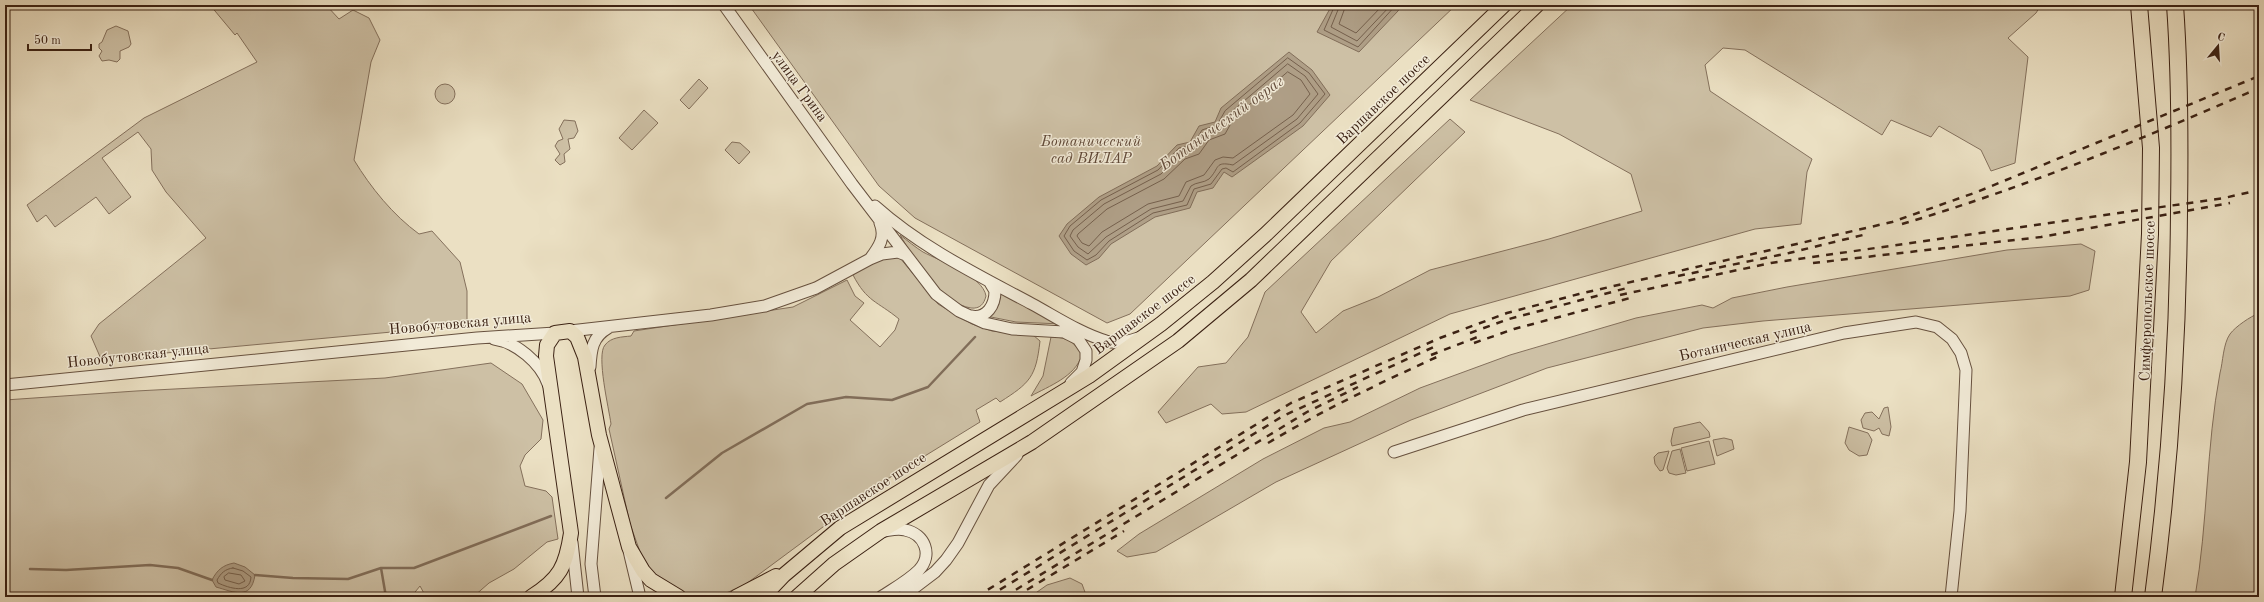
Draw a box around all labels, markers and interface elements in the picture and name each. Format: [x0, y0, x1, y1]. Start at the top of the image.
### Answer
scale bar [28, 26, 91, 52]
north arrow [2198, 26, 2238, 66]
text: С [2215, 32, 2226, 44]
text: 50 m [34, 34, 61, 47]
street label: улица Грина [768, 49, 830, 126]
street label: Варшавское шоссе [1335, 52, 1434, 148]
water label: Ботанический овраг [1156, 73, 1287, 175]
park label: Ботанический сад ВИЛАР [1040, 135, 1141, 167]
street label: Симферопольское шоссе [2138, 220, 2159, 382]
street label: Варшавское шоссе [1091, 272, 1199, 358]
street label: Новобутовская улица [388, 311, 533, 338]
street label: Ботаническая улица [1678, 320, 1813, 365]
street label: Новобутовская улица [66, 342, 211, 371]
street label: Варшавское шоссе [818, 450, 930, 530]

